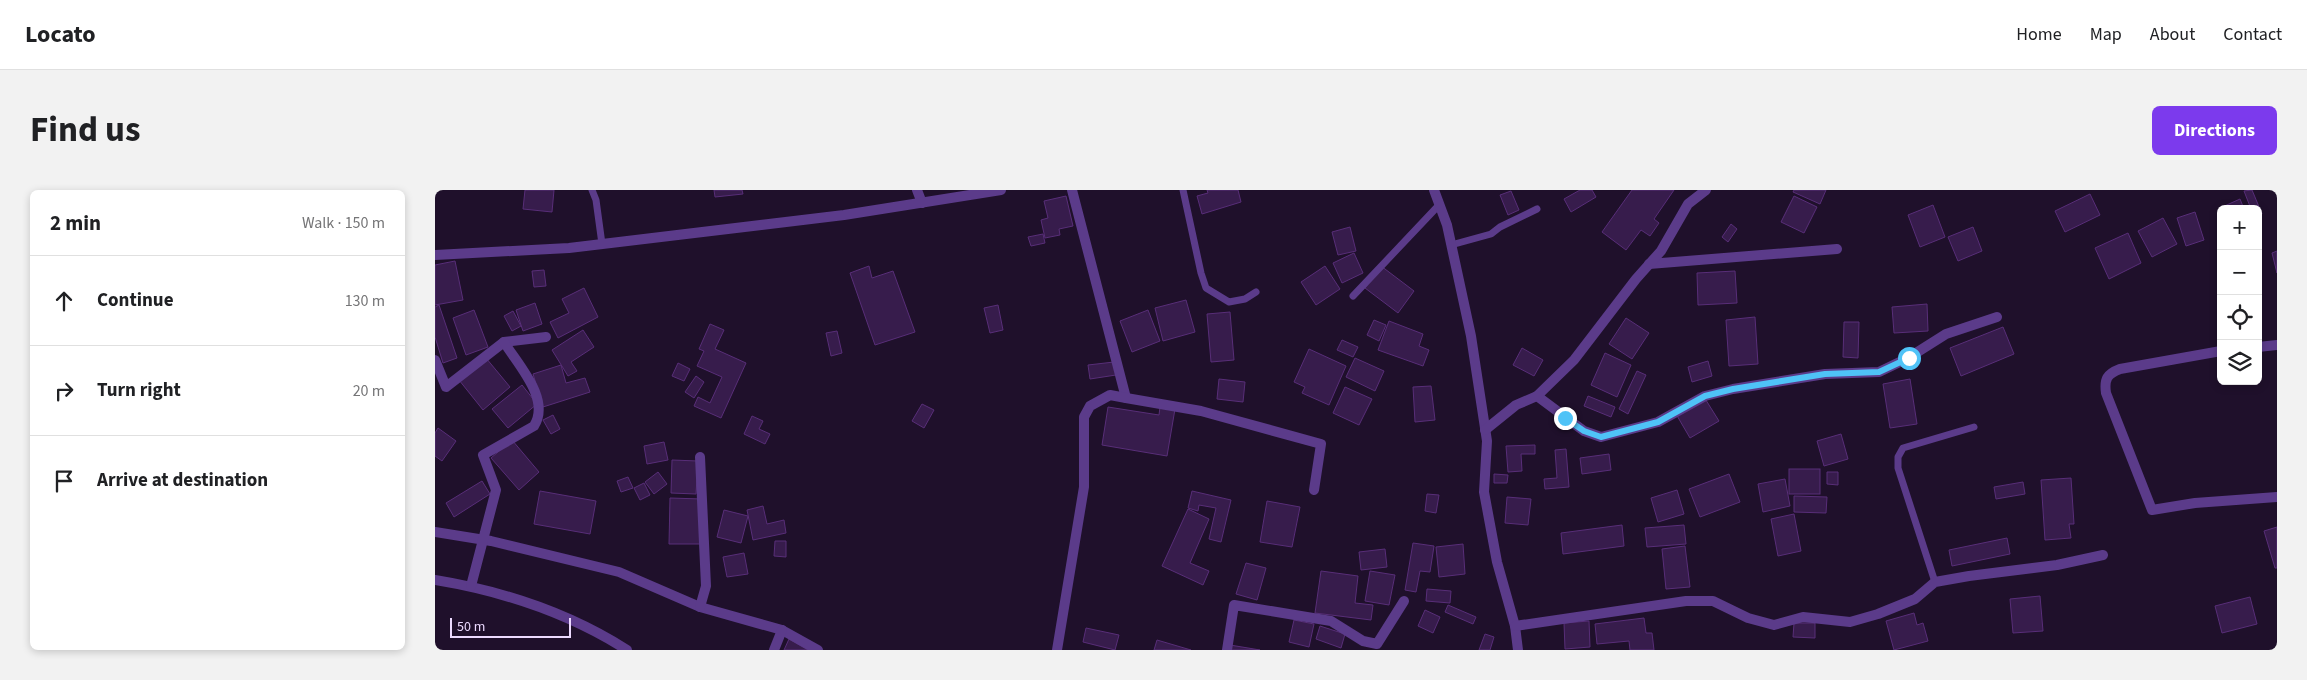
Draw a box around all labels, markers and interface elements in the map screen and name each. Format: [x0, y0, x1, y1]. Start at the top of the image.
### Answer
text: Locato [25, 17, 96, 52]
text: Home [2016, 22, 2062, 47]
text: Map [2090, 22, 2122, 47]
text: About [2150, 22, 2195, 47]
text: Contact [2223, 22, 2282, 47]
text: Find us [30, 105, 140, 155]
button: Directions [2152, 106, 2277, 155]
map controls [2217, 205, 2262, 385]
button: + [2217, 205, 2262, 250]
text: 2 min [50, 208, 101, 238]
text: Walk · 150 m [302, 212, 385, 234]
button: − [2217, 250, 2262, 295]
icon: ahead [50, 287, 78, 315]
text: Continue [97, 287, 174, 314]
text: 130 m [345, 290, 385, 312]
button: locate [2217, 295, 2262, 340]
button: layers [2217, 340, 2262, 385]
route start [1898, 347, 1921, 370]
icon: right [50, 377, 78, 405]
text: Turn right [97, 377, 181, 404]
text: 20 m [353, 380, 385, 402]
route end [1554, 407, 1577, 430]
icon: arrive [50, 467, 78, 495]
text: Arrive at destination [97, 467, 268, 494]
scale bar [450, 615, 571, 638]
text: 50 m [457, 617, 485, 637]

